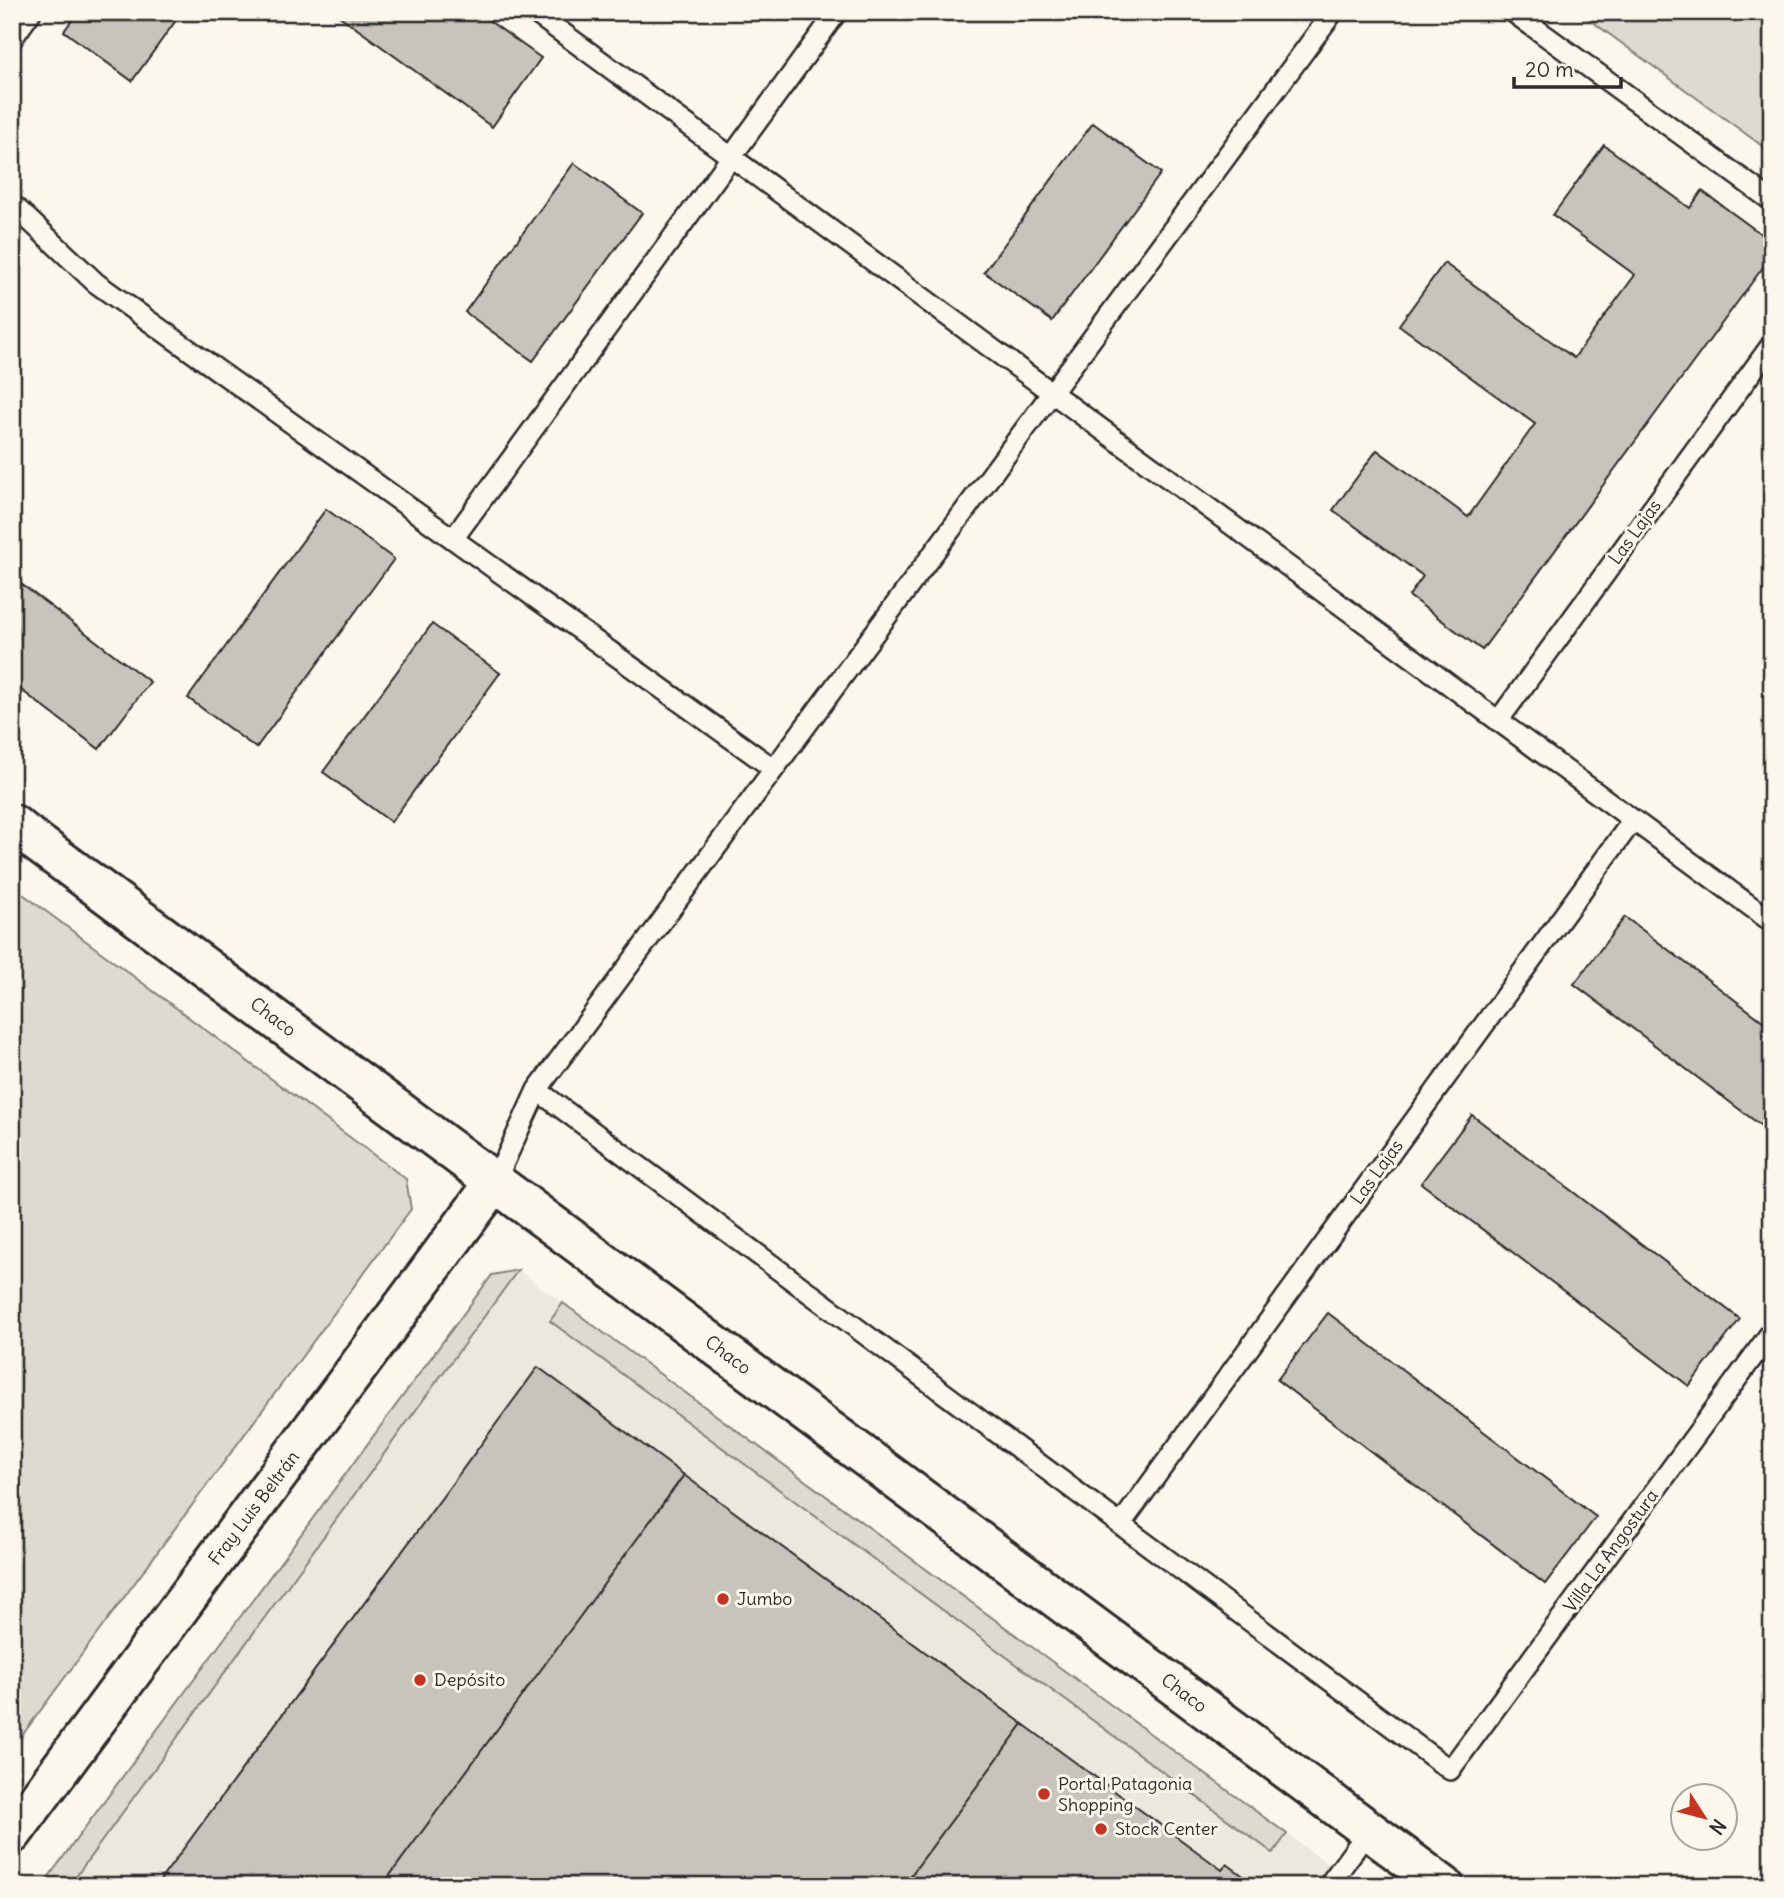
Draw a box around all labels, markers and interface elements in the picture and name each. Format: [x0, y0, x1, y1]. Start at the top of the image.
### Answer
scale bar [1514, 46, 1621, 90]
text: 20 m [1525, 56, 1574, 83]
street label: Las Lajas [1603, 495, 1666, 569]
street label: Chaco [246, 992, 301, 1041]
street label: Las Lajas [1345, 1135, 1408, 1209]
street label: Chaco [701, 1330, 756, 1379]
street label: Fray Luis Beltrán [203, 1446, 304, 1569]
street label: Villa La Angostura [1558, 1485, 1663, 1617]
place label: Jumbo [737, 1587, 792, 1610]
marker: Jumbo [715, 1591, 731, 1607]
place label: Depósito [434, 1668, 505, 1691]
street label: Chaco [1157, 1668, 1212, 1717]
marker: Depósito [412, 1672, 428, 1688]
place label: Portal Patagonia Shopping [1058, 1772, 1192, 1816]
north arrow [1668, 1783, 1738, 1853]
marker: Portal Patagonia Shopping [1036, 1786, 1052, 1802]
text: N [1704, 1815, 1731, 1839]
place label: Stock Center [1115, 1817, 1218, 1840]
marker: Stock Center [1093, 1821, 1109, 1837]

